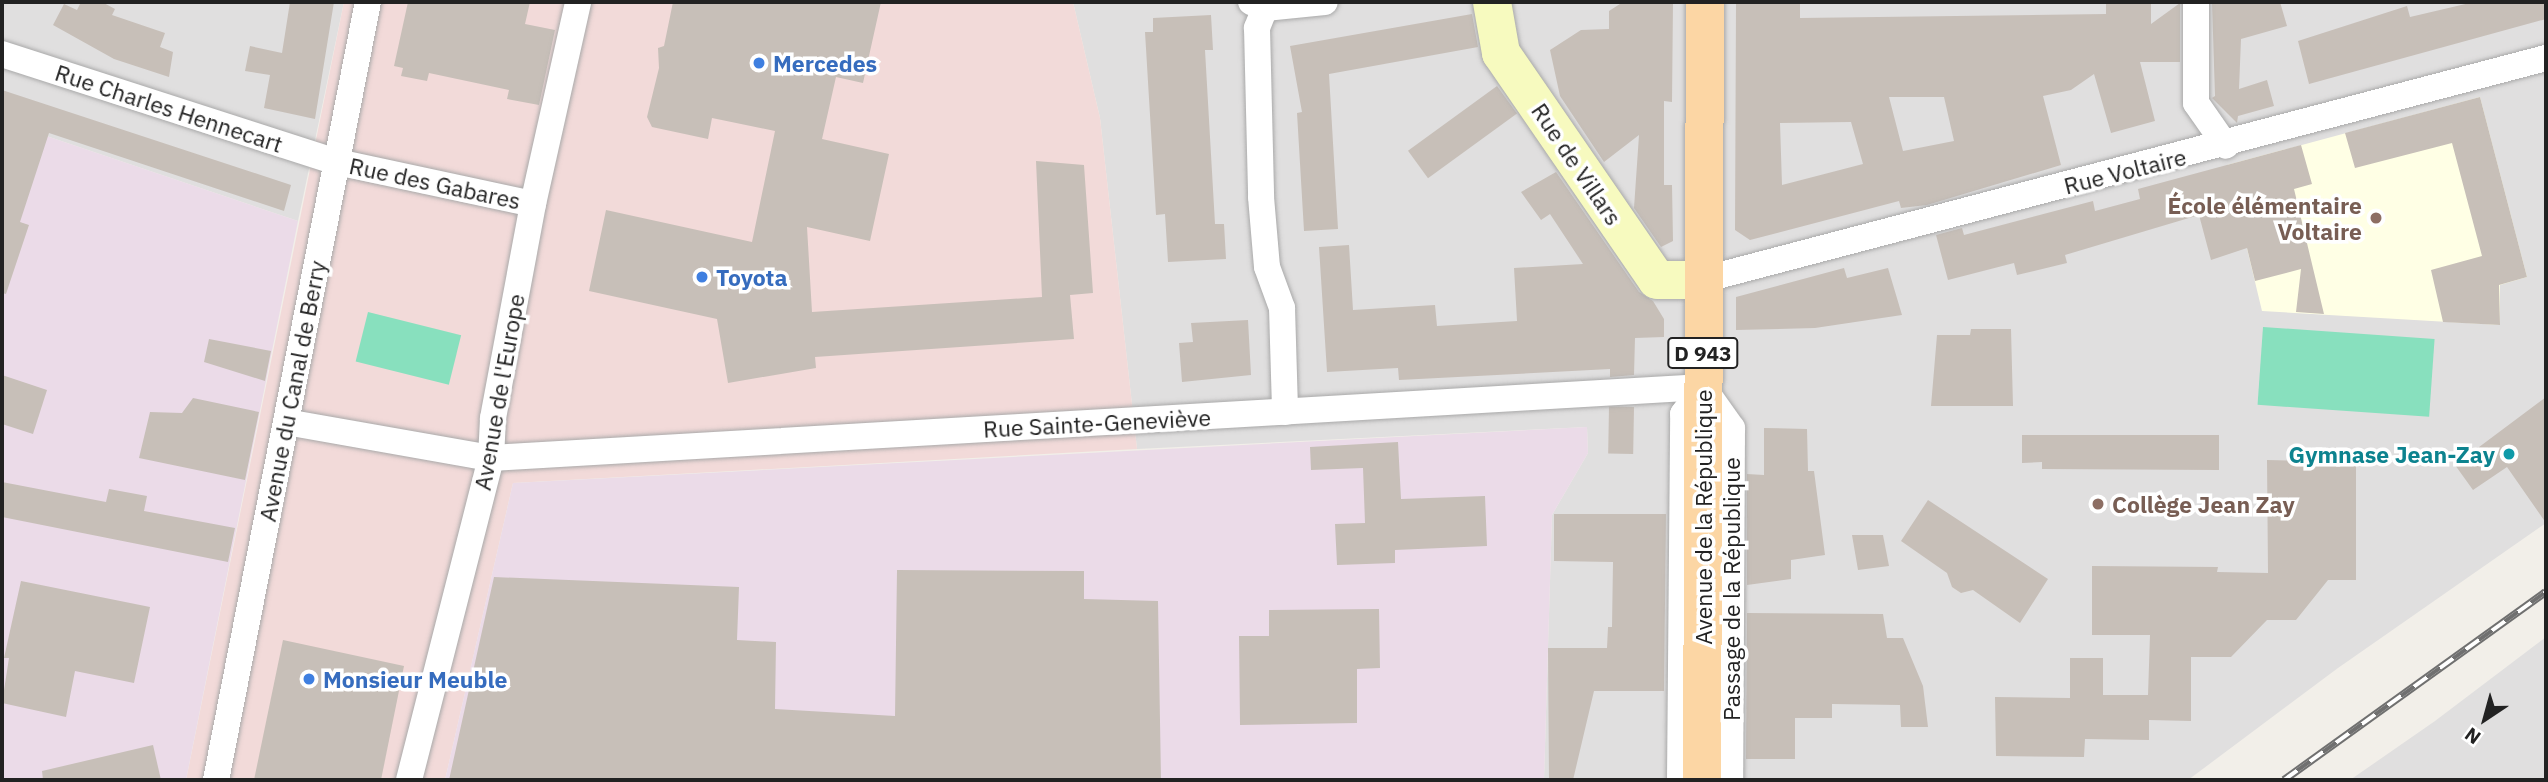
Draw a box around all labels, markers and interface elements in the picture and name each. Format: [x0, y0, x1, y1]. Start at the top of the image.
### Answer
place label: Mercedes [773, 49, 877, 77]
marker: Mercedes [751, 55, 767, 71]
street label: Rue Charles Hennecart [52, 58, 286, 158]
street label: Rue de Villars [1526, 98, 1628, 230]
street label: Rue Voltaire [2061, 142, 2189, 200]
street label: Rue des Gabares [347, 151, 523, 215]
place label: École élémentaire Voltaire [2168, 191, 2362, 245]
marker: École élémentaire Voltaire [2368, 210, 2384, 226]
street label: Avenue du Canal de Berry [253, 258, 331, 524]
place label: Toyota [716, 263, 788, 291]
marker: Toyota [694, 269, 710, 285]
street label: Avenue de l'Europe [468, 292, 530, 492]
road number: D 943 [1666, 336, 1740, 370]
street label: Avenue de la République [1689, 389, 1717, 645]
street label: Rue Sainte-Geneviève [982, 403, 1212, 443]
place label: Gymnase Jean-Zay [2289, 440, 2495, 468]
marker: Gymnase Jean-Zay [2501, 446, 2517, 462]
street label: Passage de la République [1717, 457, 1745, 721]
place label: Collège Jean Zay [2112, 490, 2295, 518]
marker: Collège Jean Zay [2090, 496, 2106, 512]
place label: Monsieur Meuble [323, 665, 507, 693]
marker: Monsieur Meuble [301, 671, 317, 687]
north arrow [2450, 684, 2520, 754]
text: N [2460, 722, 2485, 750]

